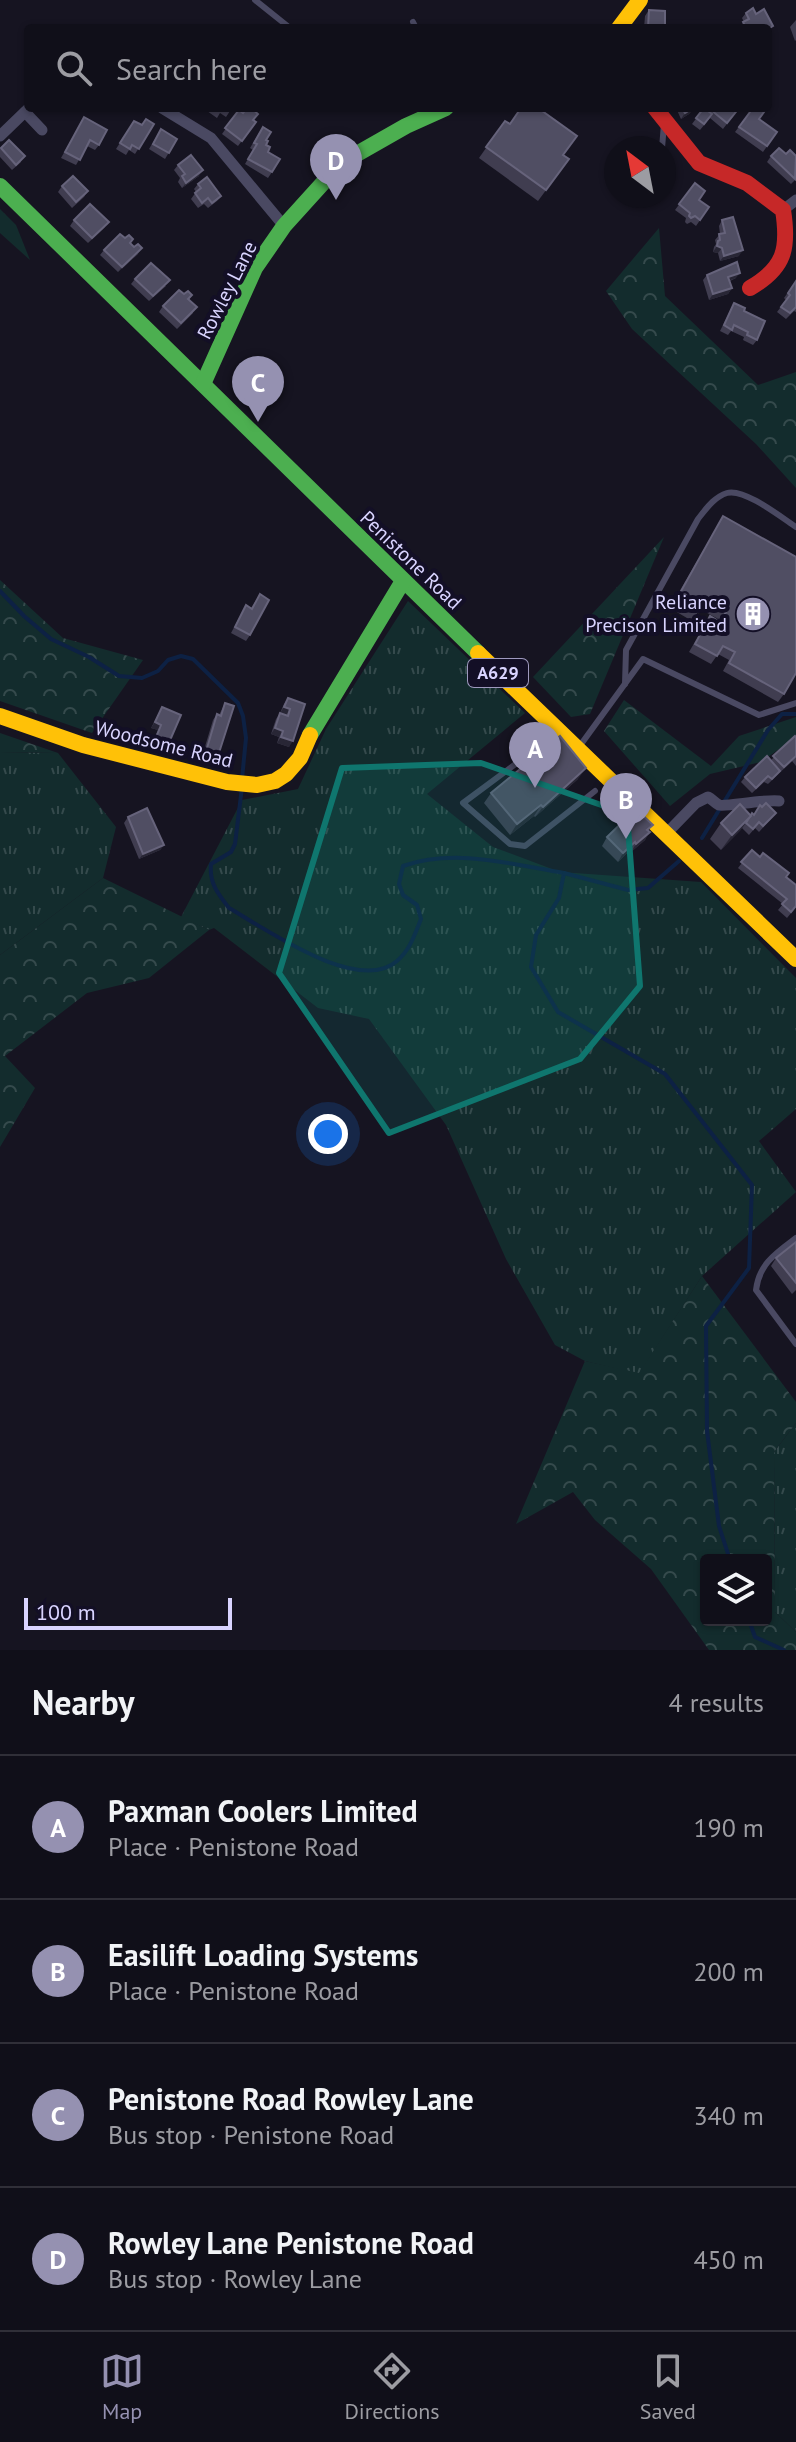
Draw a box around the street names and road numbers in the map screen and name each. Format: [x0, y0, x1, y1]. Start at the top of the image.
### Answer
street label: Rowley Lane [191, 237, 263, 343]
street label: Penistone Road [355, 505, 467, 615]
road number: A629 [468, 659, 528, 687]
street label: Woodsome Road [92, 714, 236, 774]

